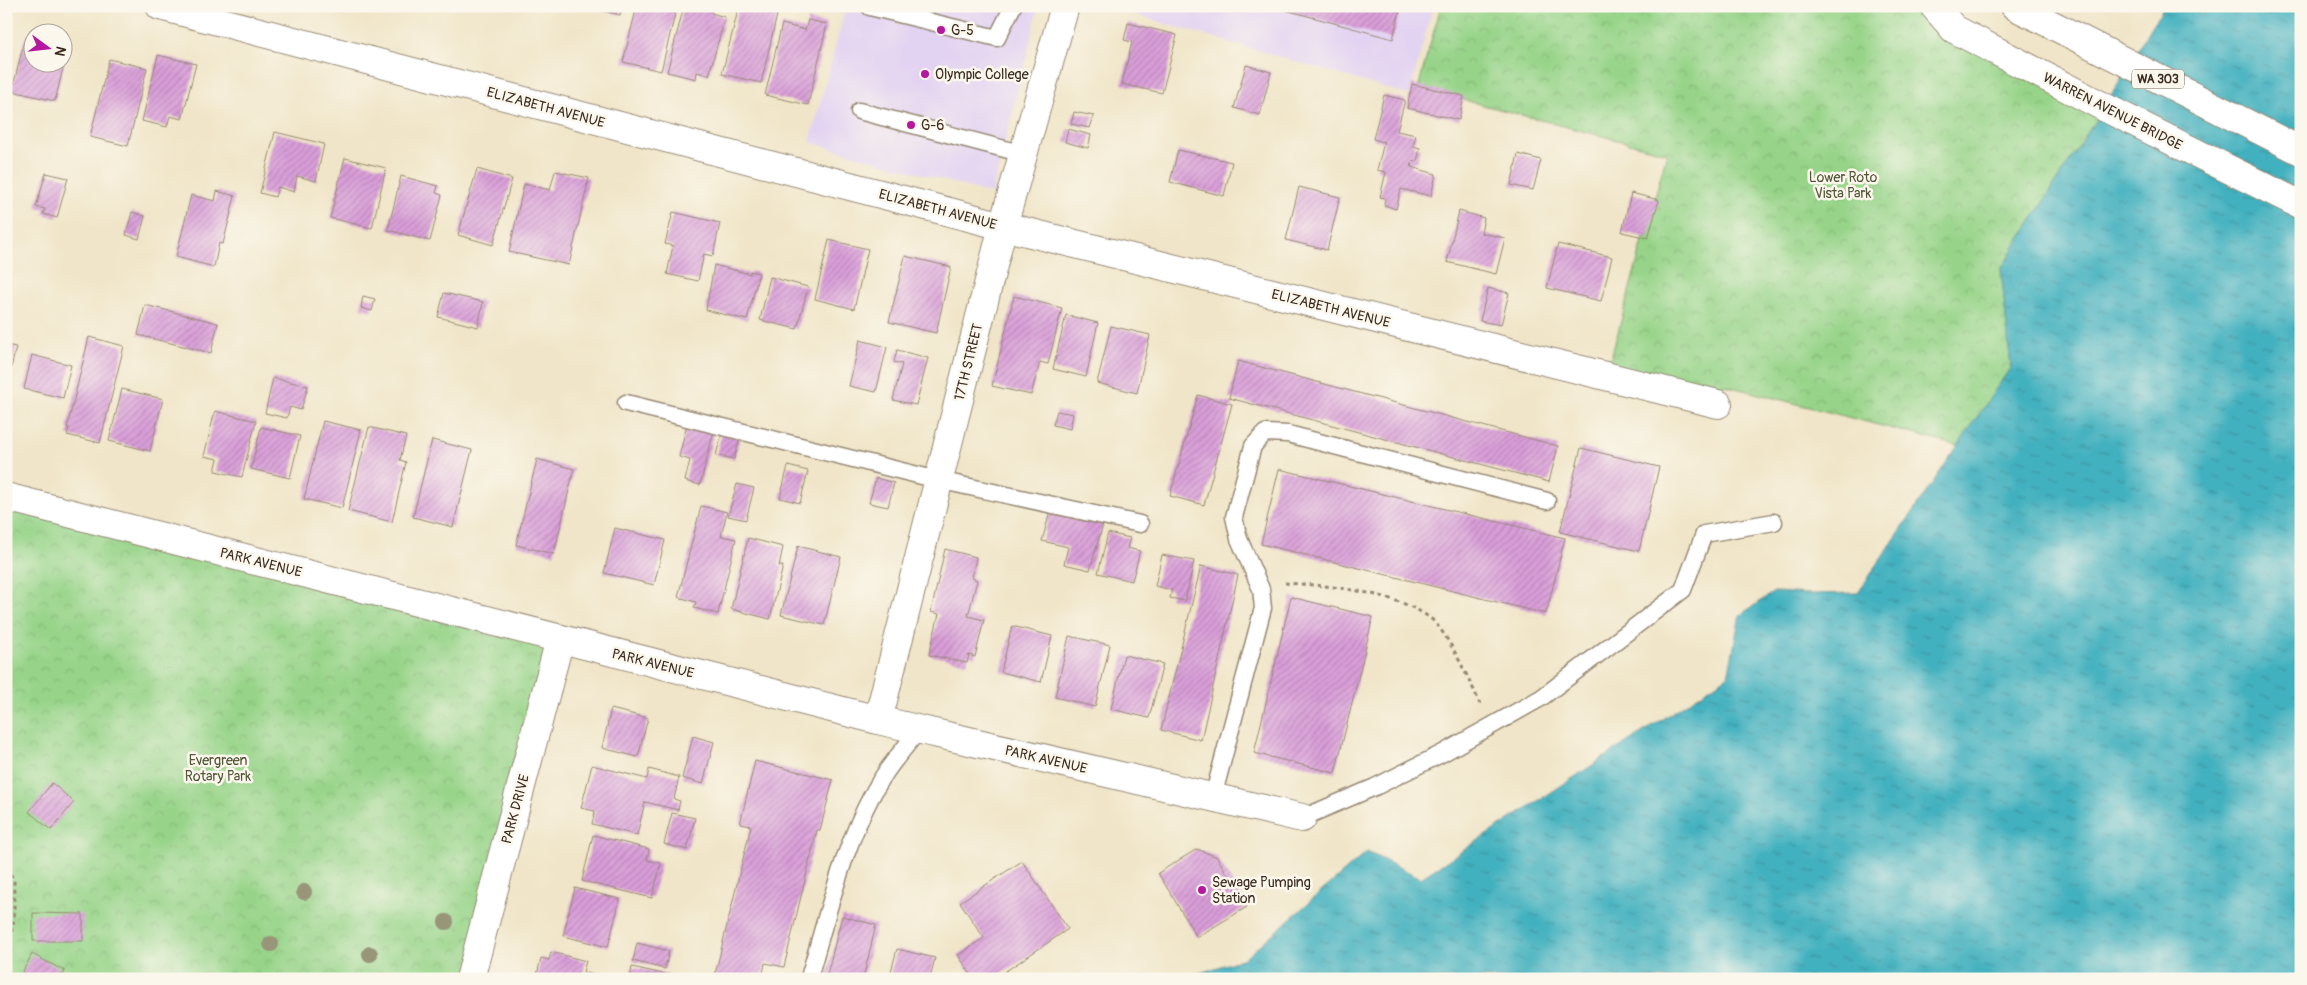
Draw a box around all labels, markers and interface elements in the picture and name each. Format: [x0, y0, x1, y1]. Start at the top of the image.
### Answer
north arrow [22, 22, 72, 72]
place label: G-5 [951, 22, 974, 39]
marker: G-5 [935, 24, 947, 36]
text: N [51, 44, 70, 58]
place label: Olympic College [935, 66, 1029, 83]
marker: Olympic College [919, 68, 931, 80]
street label: WARREN AVENUE BRIDGE [2040, 69, 2185, 154]
road number: WA 303 [2132, 70, 2184, 88]
street label: ELIZABETH AVENUE [485, 84, 607, 131]
place label: G-6 [921, 117, 944, 134]
marker: G-6 [905, 119, 917, 131]
park label: Lower Roto Vista Park [1809, 169, 1878, 202]
street label: ELIZABETH AVENUE [877, 186, 999, 233]
street label: ELIZABETH AVENUE [1270, 286, 1392, 331]
street label: 17TH STREET [951, 322, 986, 402]
street label: PARK AVENUE [218, 544, 304, 581]
street label: PARK AVENUE [610, 645, 696, 682]
street label: PARK AVENUE [1003, 742, 1089, 777]
park label: Evergreen Rotary Park [185, 752, 251, 785]
street label: PARK DRIVE [498, 772, 533, 846]
place label: Sewage Pumping Station [1212, 874, 1311, 907]
marker: Sewage Pumping Station [1196, 884, 1208, 896]

